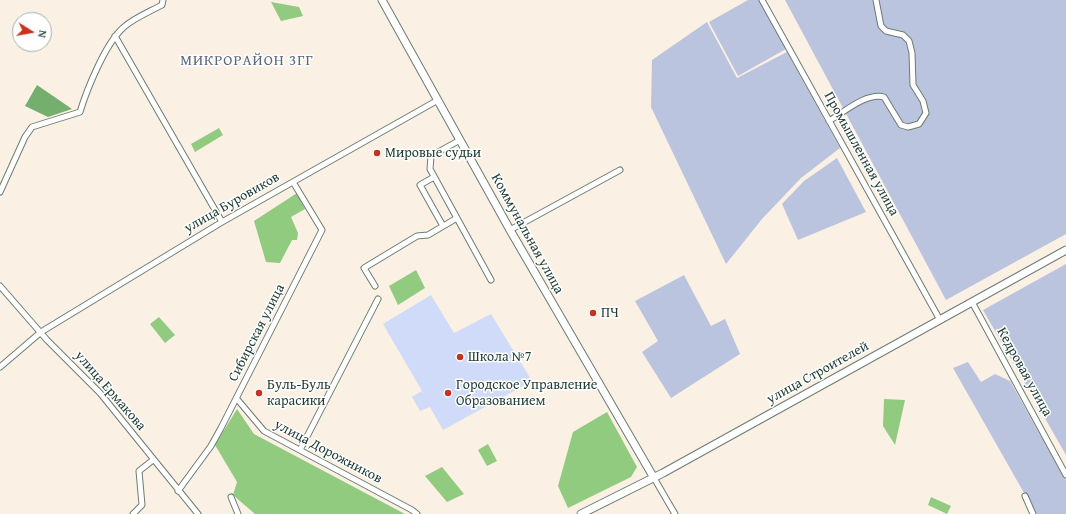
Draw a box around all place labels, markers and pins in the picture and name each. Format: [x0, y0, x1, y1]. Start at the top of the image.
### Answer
place label: Мировые судьи [385, 145, 481, 161]
marker: Мировые судьи [372, 148, 382, 158]
place label: ПЧ [601, 305, 619, 321]
marker: ПЧ [588, 308, 598, 318]
place label: Школа №7 [468, 349, 532, 365]
marker: Школа №7 [455, 352, 465, 362]
place label: Буль-Буль карасики [267, 377, 331, 410]
place label: Городское Управление Образованием [456, 377, 597, 410]
marker: Буль-Буль карасики [254, 388, 264, 398]
marker: Городское Управление Образованием [443, 388, 453, 398]

